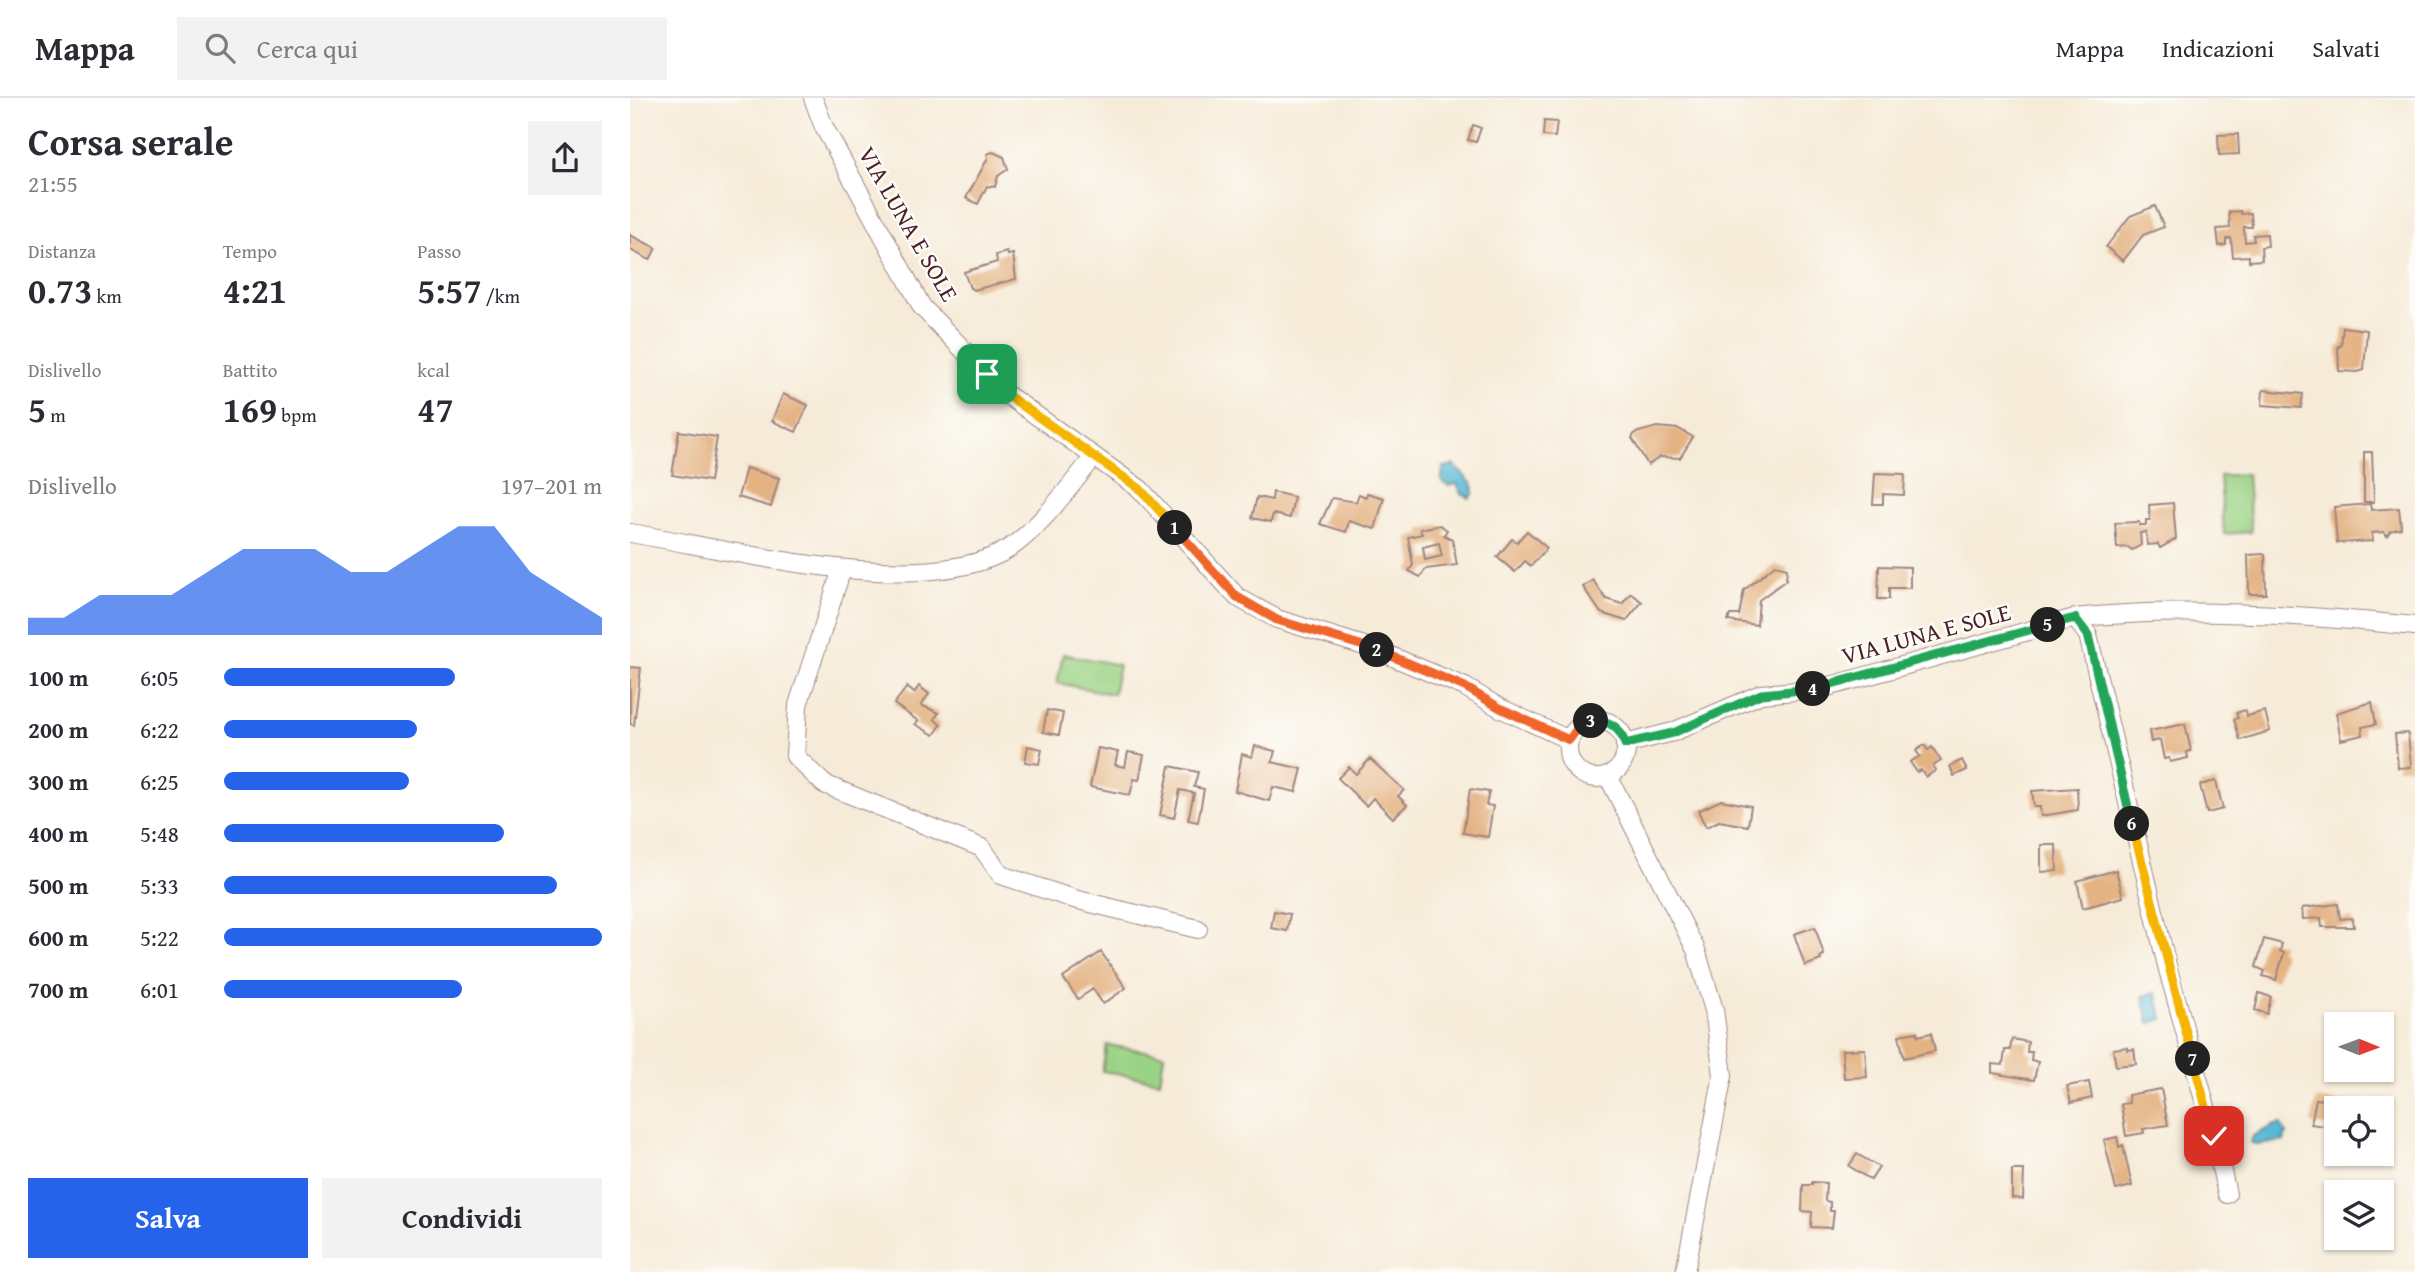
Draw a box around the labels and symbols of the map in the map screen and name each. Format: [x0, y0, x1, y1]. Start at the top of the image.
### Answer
street label: VIA LUNA E SOLE [850, 140, 967, 308]
pin [957, 344, 1017, 404]
pin: 1 [1158, 510, 1192, 546]
street label: VIA LUNA E SOLE [1838, 594, 2014, 673]
pin: 5 [2030, 608, 2066, 642]
pin: 2 [1360, 632, 1394, 668]
pin: 4 [1796, 672, 1830, 706]
pin: 3 [1574, 704, 1608, 738]
pin: 6 [2114, 806, 2150, 842]
north arrow [2324, 1012, 2394, 1082]
pin: 7 [2176, 1042, 2210, 1076]
pin [2184, 1106, 2244, 1166]

